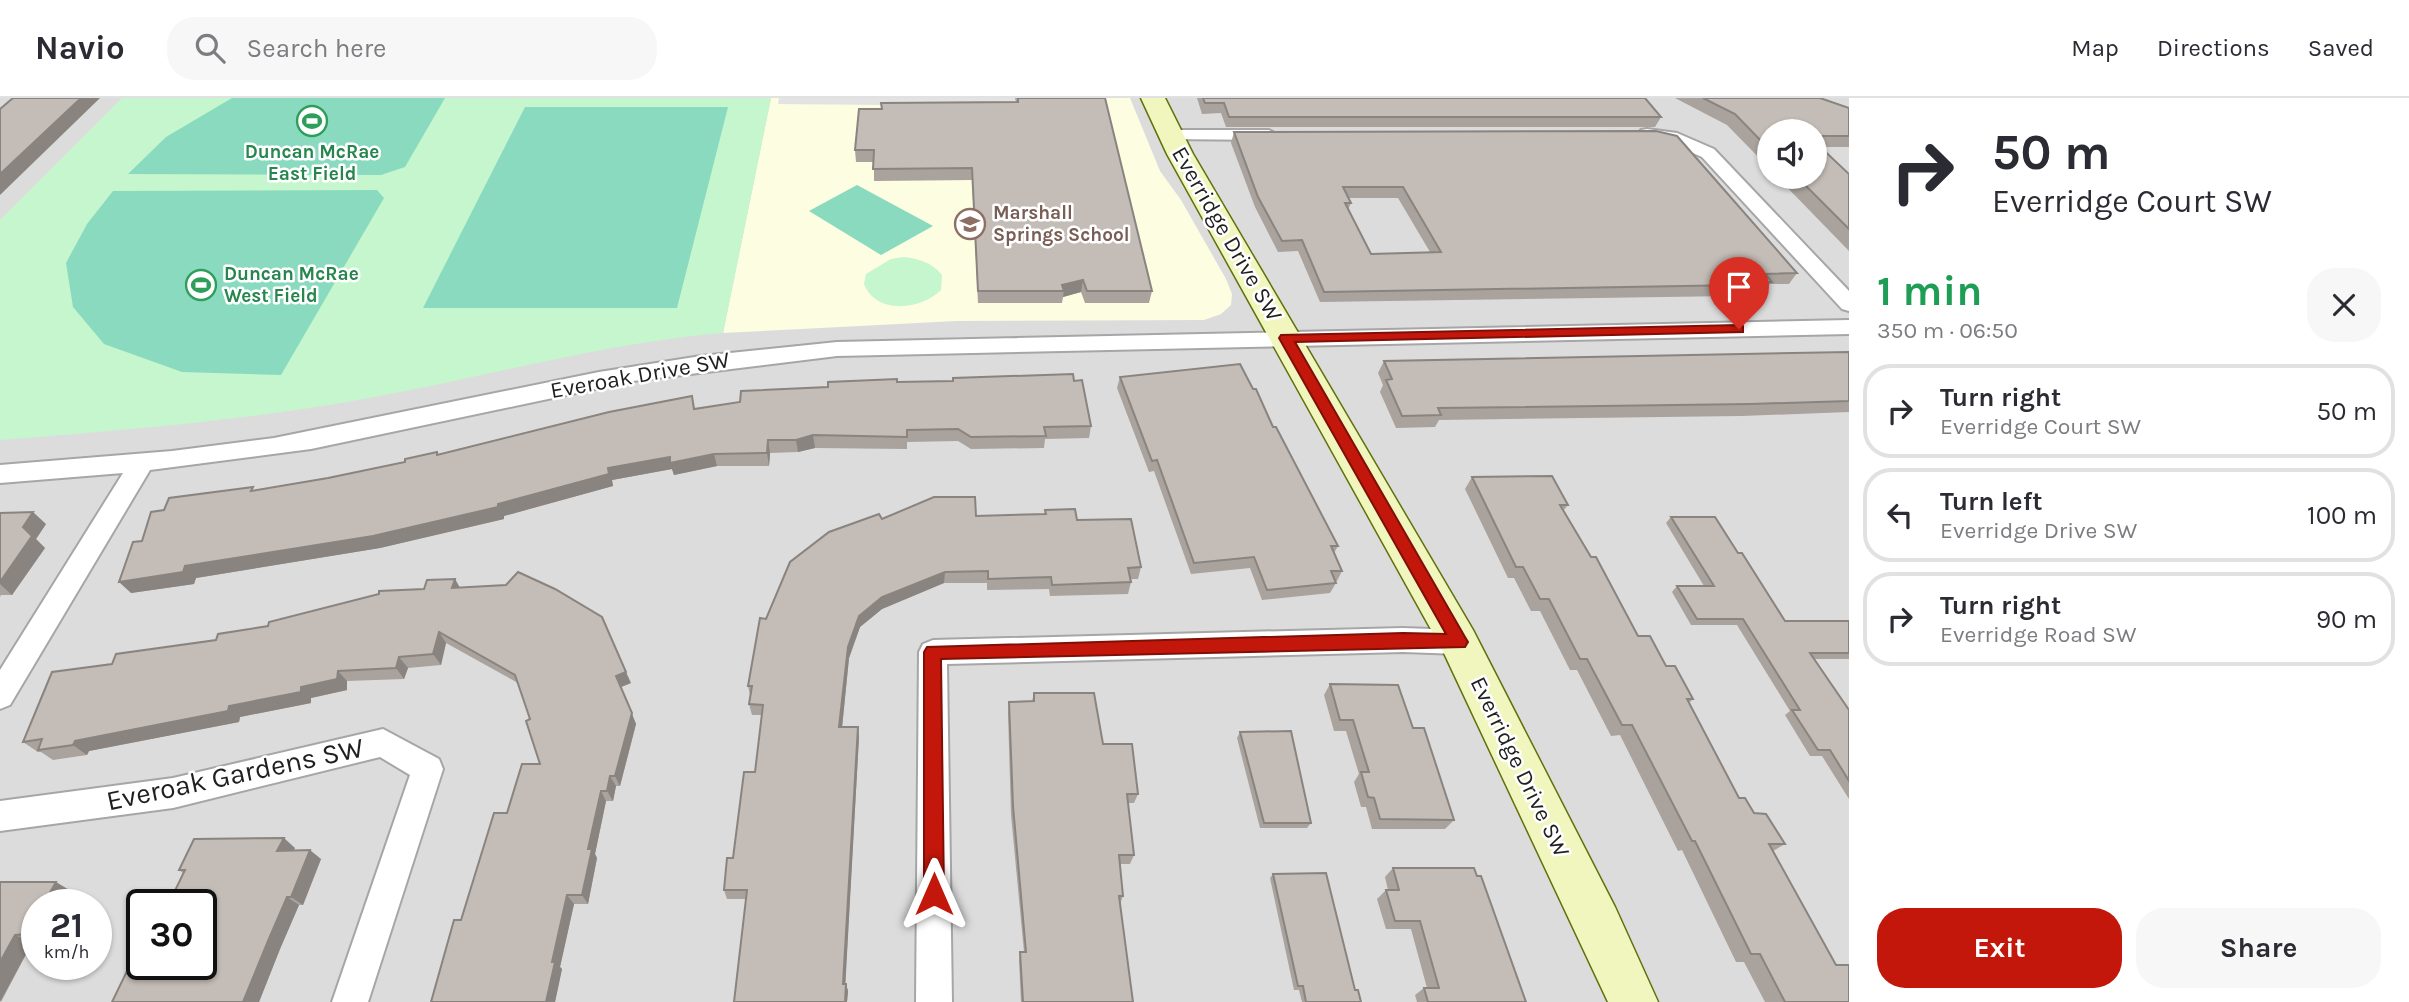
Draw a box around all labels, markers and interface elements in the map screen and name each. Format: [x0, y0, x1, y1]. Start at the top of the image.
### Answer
search box [167, 17, 657, 80]
text: Navio [35, 29, 125, 67]
icon: search [191, 29, 229, 67]
text: Search here [247, 33, 386, 64]
text: Map [2071, 34, 2119, 62]
text: Directions [2157, 34, 2270, 62]
text: Saved [2308, 34, 2374, 62]
sports icon: Duncan McRae East Field [295, 104, 329, 138]
map controls [1757, 119, 1827, 189]
button: sound [1757, 119, 1827, 189]
text: 50 m [1992, 124, 2110, 181]
icon: right [1877, 126, 1968, 217]
place label: Duncan McRae East Field [245, 141, 379, 185]
street label: Everridge Drive SW [1166, 142, 1288, 327]
text: Everridge Court SW [1992, 183, 2272, 220]
place label: Marshall Springs School [993, 202, 1129, 246]
school or university icon: Marshall Springs School [953, 207, 987, 241]
pin [1709, 257, 1769, 329]
place label: Duncan McRae West Field [224, 263, 359, 307]
text: 1 min [1877, 266, 1982, 316]
sports icon: Duncan McRae West Field [184, 268, 218, 302]
icon: arrive [1720, 268, 1758, 306]
button: close [2307, 268, 2381, 342]
text: 350 m · 06:50 [1877, 317, 2018, 344]
street label: Everoak Drive SW [548, 346, 732, 404]
text: Turn right [1940, 382, 2061, 413]
icon: right [1881, 392, 1919, 430]
text: 50 m [2316, 396, 2377, 427]
text: Everridge Court SW [1940, 413, 2141, 440]
text: Turn left [1940, 486, 2042, 517]
icon: left [1881, 496, 1919, 534]
text: 100 m [2307, 500, 2377, 531]
text: Everridge Drive SW [1940, 517, 2137, 544]
text: Turn right [1940, 590, 2061, 621]
icon: right [1881, 600, 1919, 638]
text: 90 m [2316, 604, 2377, 635]
text: Everridge Road SW [1940, 621, 2137, 648]
street label: Everridge Drive SW [1465, 672, 1576, 862]
street label: Everoak Gardens SW [103, 731, 367, 817]
position arrow [897, 857, 971, 931]
speed limit sign: 30 [126, 889, 217, 980]
text: 21 [50, 905, 83, 946]
button: Exit [1877, 908, 2122, 988]
button: Share [2136, 908, 2381, 988]
text: km/h [44, 941, 89, 963]

